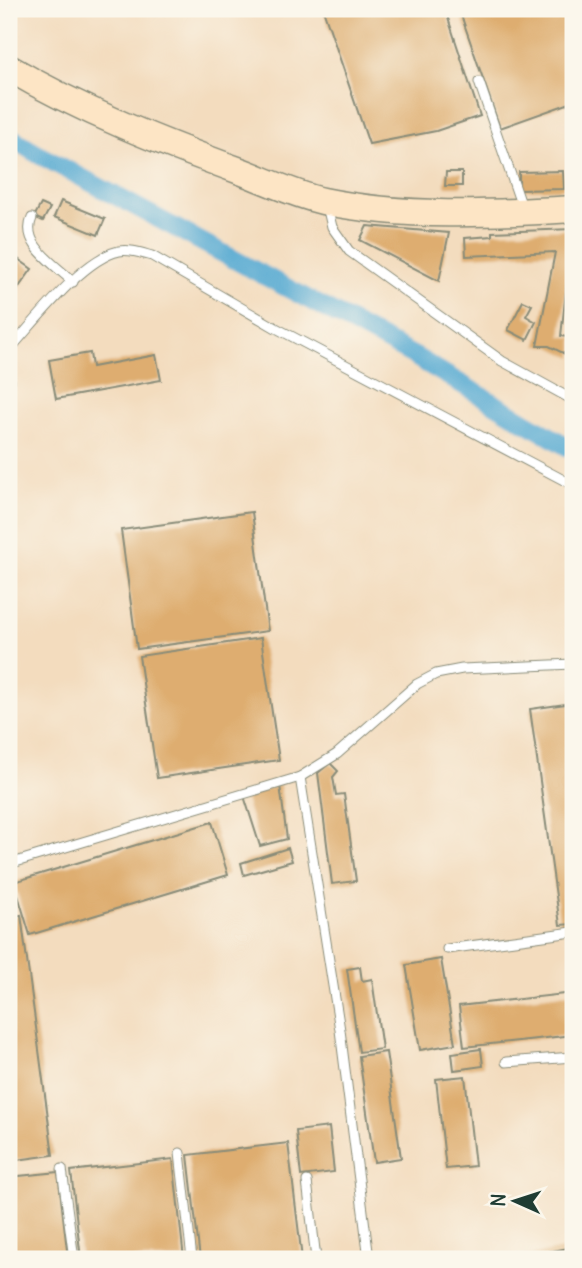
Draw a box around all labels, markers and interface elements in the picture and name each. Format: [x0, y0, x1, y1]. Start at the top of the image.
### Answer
north arrow [480, 1166, 550, 1236]
text: N [486, 1193, 510, 1207]

